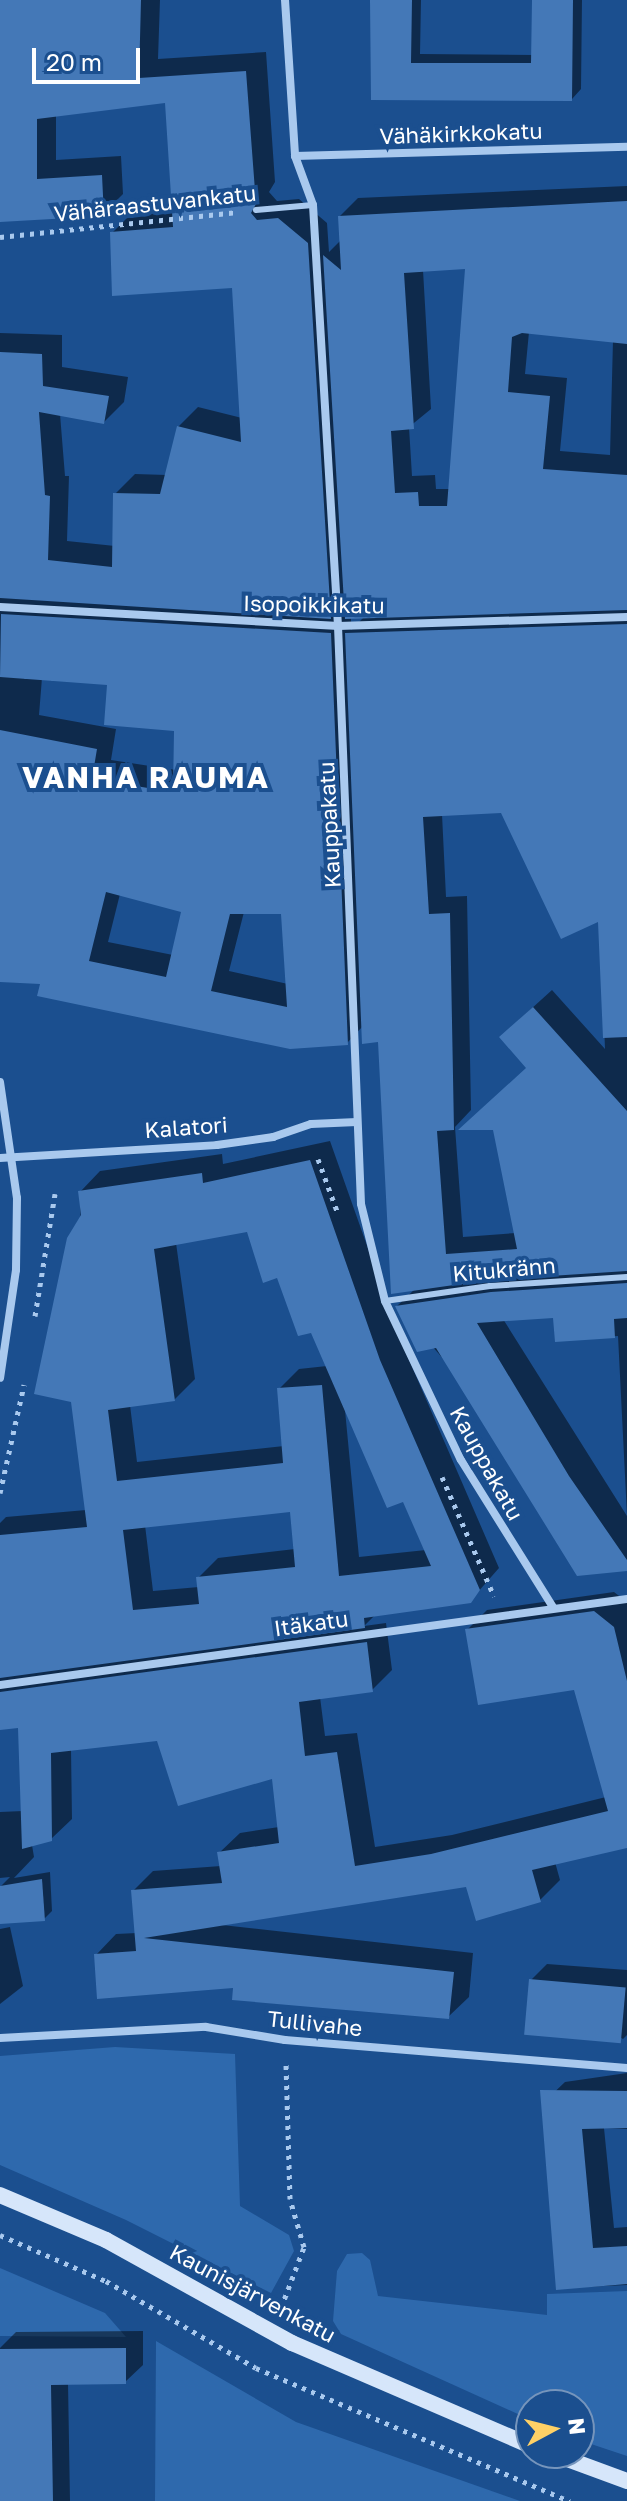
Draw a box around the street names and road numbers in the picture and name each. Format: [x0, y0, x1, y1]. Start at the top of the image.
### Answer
street label: Vähäkirkkokatu [379, 117, 543, 149]
street label: Vähäraastuvankatu [53, 179, 257, 227]
street label: Isopoikkikatu [243, 590, 385, 618]
street label: Kauppakatu [313, 761, 345, 889]
street label: Kalatori [144, 1111, 228, 1143]
street label: Kitukränn [451, 1251, 557, 1287]
street label: Kauppakatu [445, 1401, 529, 1525]
street label: Itäkatu [272, 1605, 350, 1641]
street label: Tullivahe [266, 2005, 364, 2041]
street label: Kaunisjärvenkatu [166, 2238, 340, 2348]

